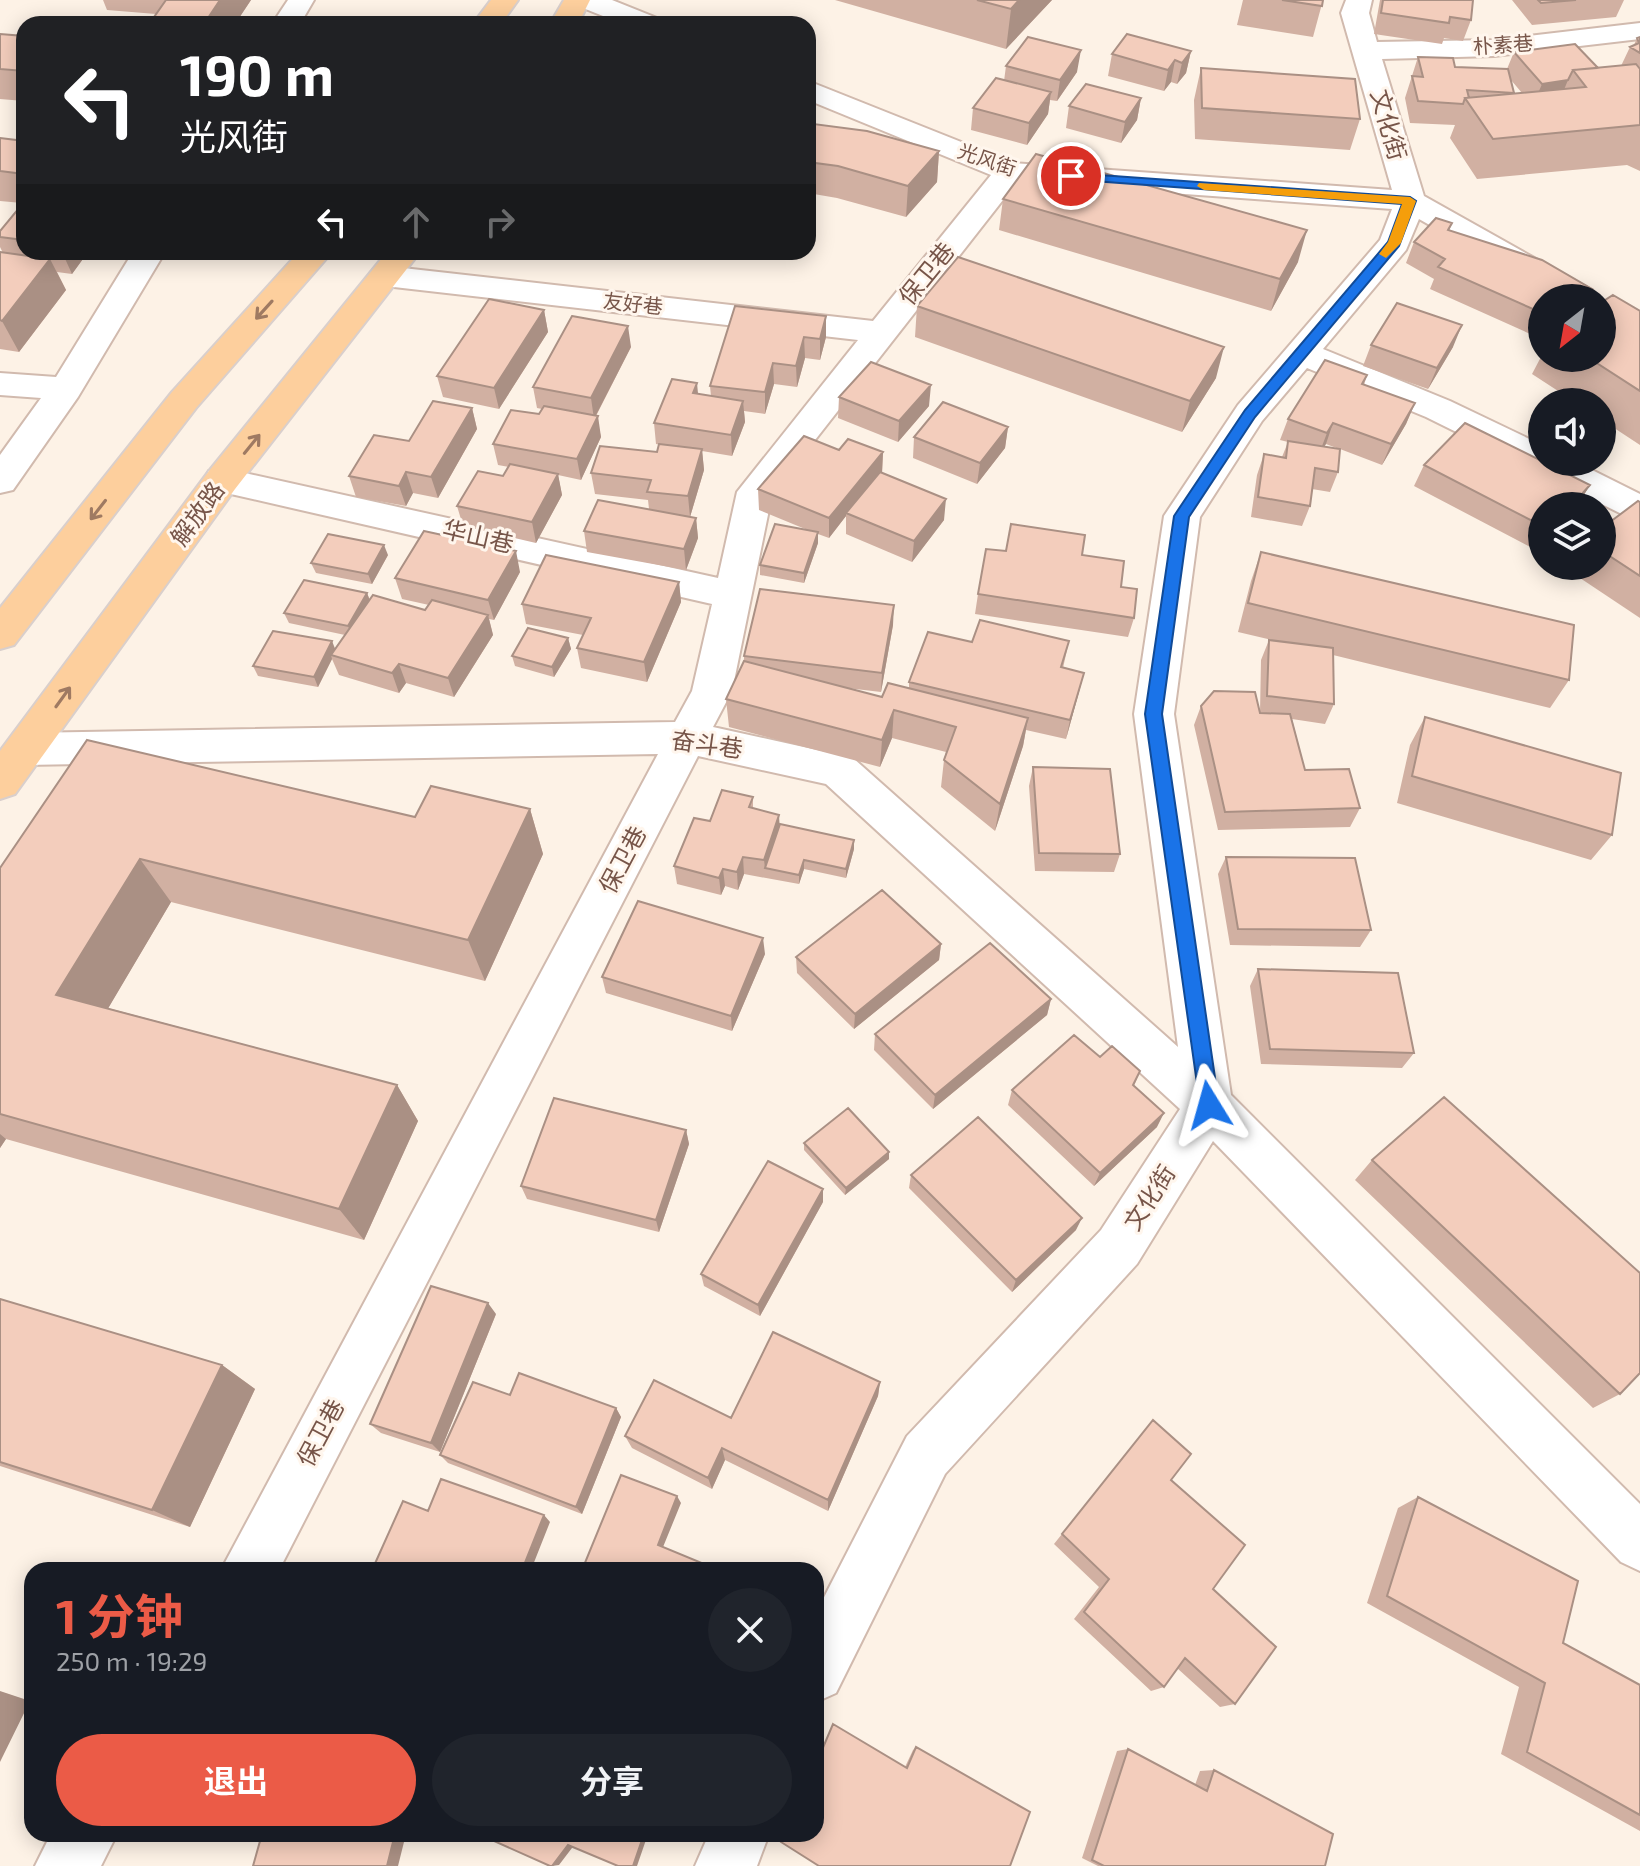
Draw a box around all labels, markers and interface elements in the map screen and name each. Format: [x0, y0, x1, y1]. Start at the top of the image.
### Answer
street label: 朴素巷 [1472, 30, 1534, 58]
text: 190 m [180, 40, 334, 107]
icon: left [48, 48, 152, 152]
street label: 文化街 [1366, 86, 1413, 163]
text: 光风街 [180, 114, 288, 157]
street label: 光风街 [955, 138, 1020, 180]
pin [1037, 142, 1105, 210]
icon: arrive [1049, 154, 1093, 198]
icon: left [310, 200, 354, 244]
icon: ahead [394, 200, 438, 244]
icon: right [478, 200, 522, 244]
street label: 保卫巷 [892, 236, 960, 310]
north arrow [1528, 284, 1616, 372]
map controls [1528, 284, 1616, 580]
street label: 友好巷 [602, 288, 664, 318]
one-way arrow [256, 300, 274, 320]
button: sound [1528, 388, 1616, 476]
one-way arrow [243, 434, 260, 455]
street label: 解放路 [164, 475, 230, 551]
button: layers [1528, 492, 1616, 580]
one-way arrow [89, 499, 107, 520]
street label: 华山巷 [440, 513, 517, 558]
one-way arrow [54, 687, 71, 708]
street label: 奋斗巷 [670, 724, 745, 763]
street label: 保卫巷 [592, 821, 651, 898]
position arrow [1167, 1063, 1251, 1147]
street label: 文化街 [1117, 1159, 1181, 1235]
street label: 保卫巷 [290, 1394, 349, 1471]
text: 1 分钟 [56, 1586, 183, 1644]
button: close [708, 1588, 792, 1672]
text: 250 m · 19:29 [56, 1645, 207, 1676]
button: 退出 [56, 1734, 416, 1826]
button: 分享 [432, 1734, 792, 1826]

